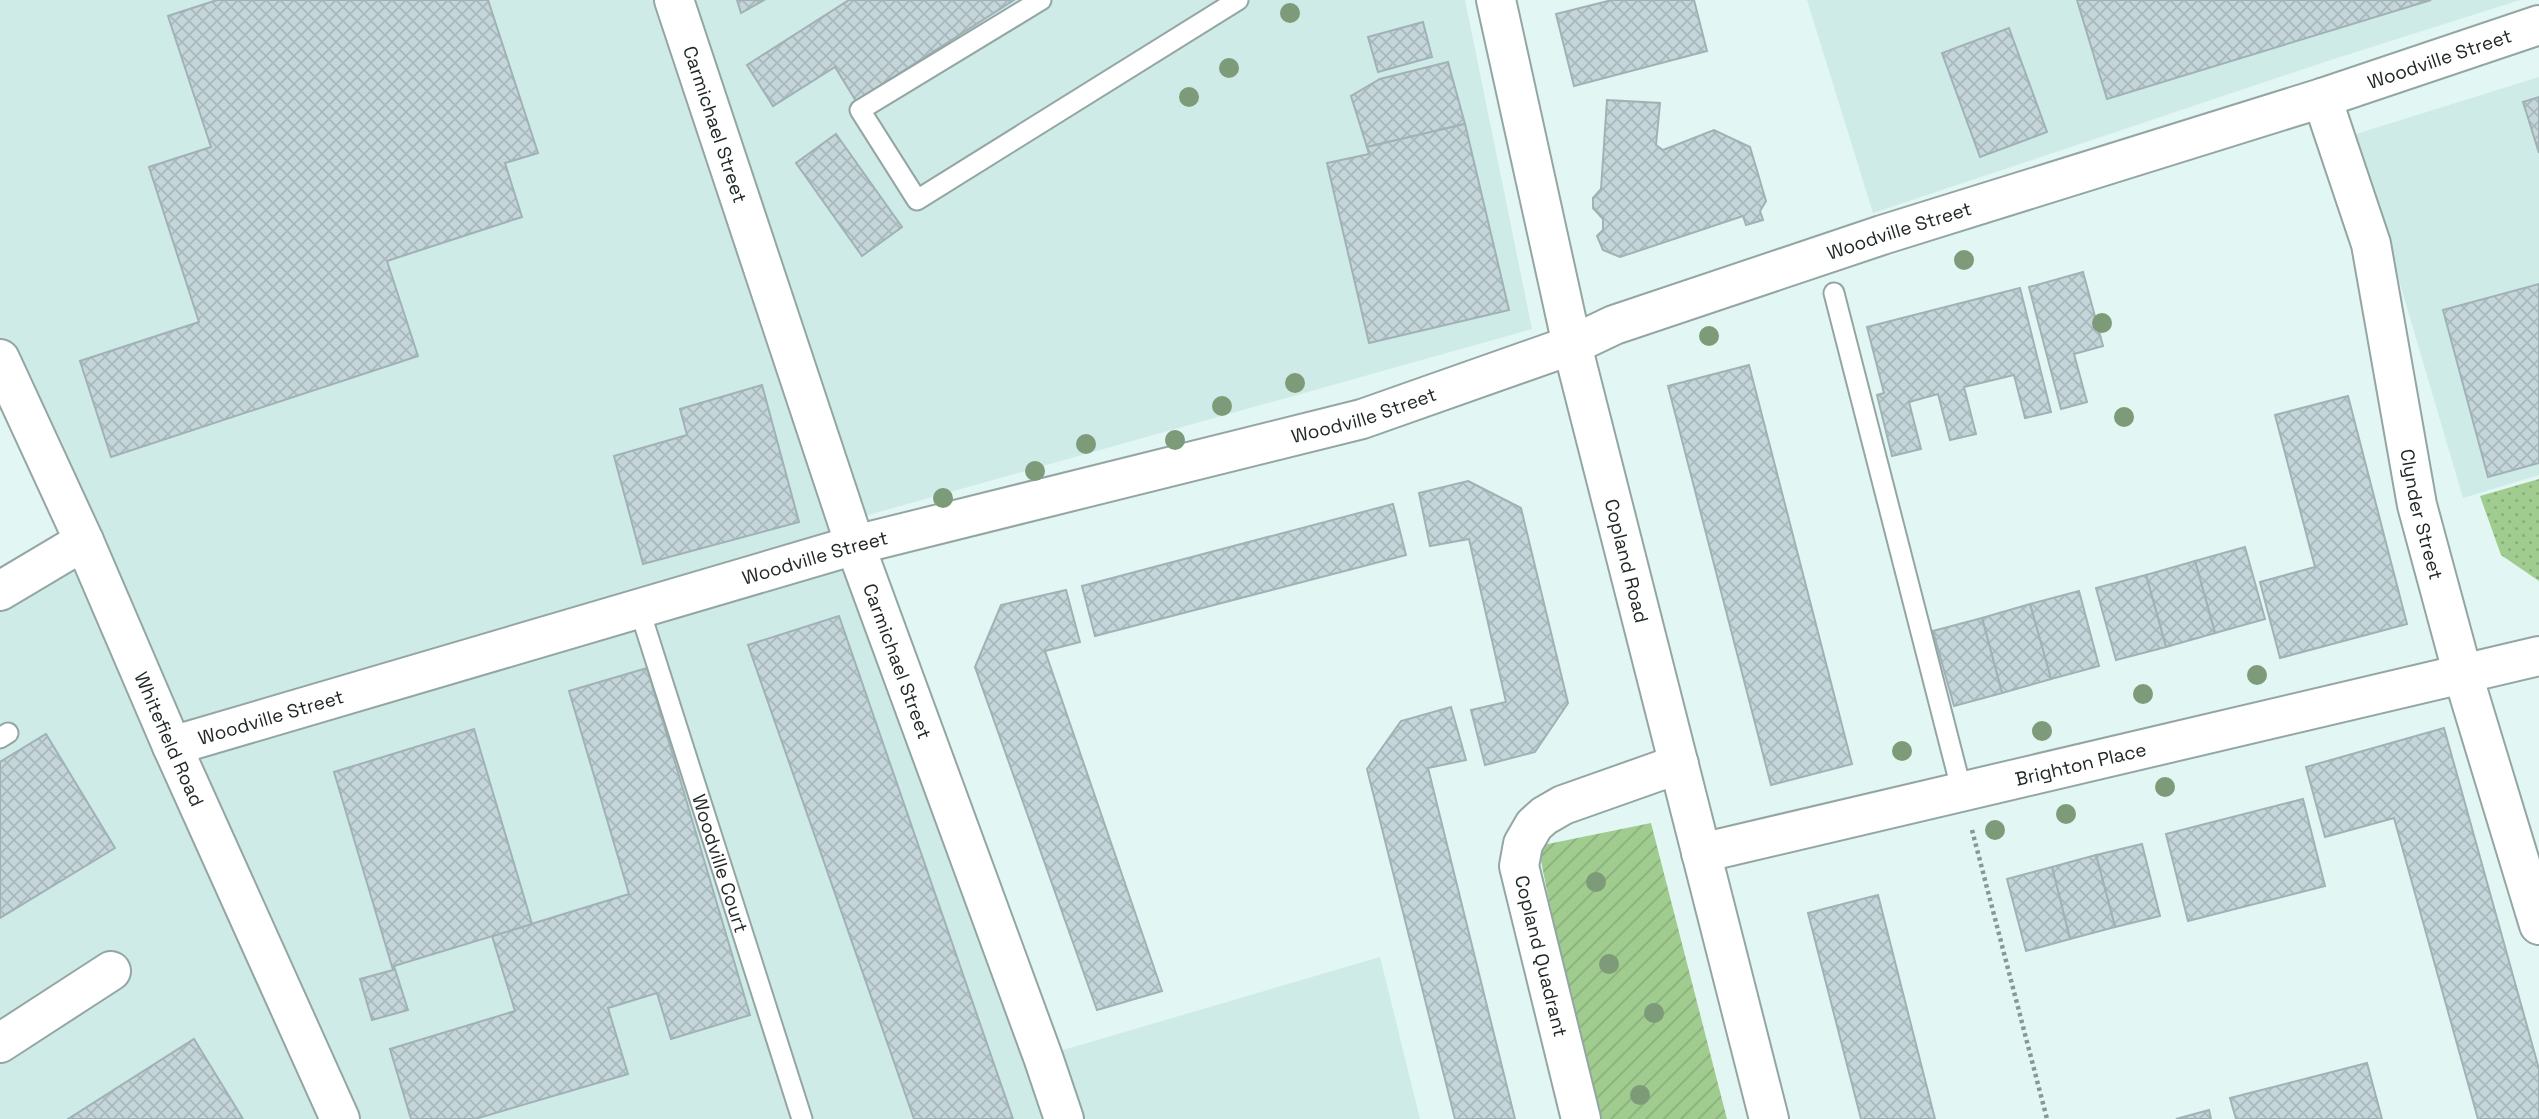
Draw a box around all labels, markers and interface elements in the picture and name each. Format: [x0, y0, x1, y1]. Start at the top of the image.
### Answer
street label: Woodville Street [2364, 23, 2515, 94]
street label: Carmichael Street [678, 43, 753, 206]
street label: Woodville Street [1823, 195, 1975, 265]
street label: Woodville Street [1288, 381, 1440, 449]
street label: Clynder Street [2395, 447, 2449, 582]
street label: Copland Road [1599, 496, 1655, 626]
street label: Woodville Street [739, 525, 890, 590]
street label: Carmichael Street [858, 580, 938, 742]
street label: Whitefield Road [129, 668, 210, 810]
street label: Woodville Street [195, 684, 347, 750]
street label: Brighton Place [2013, 736, 2149, 791]
street label: Woodville Court [687, 791, 754, 936]
street label: Copland Quadrant [1509, 873, 1573, 1039]

